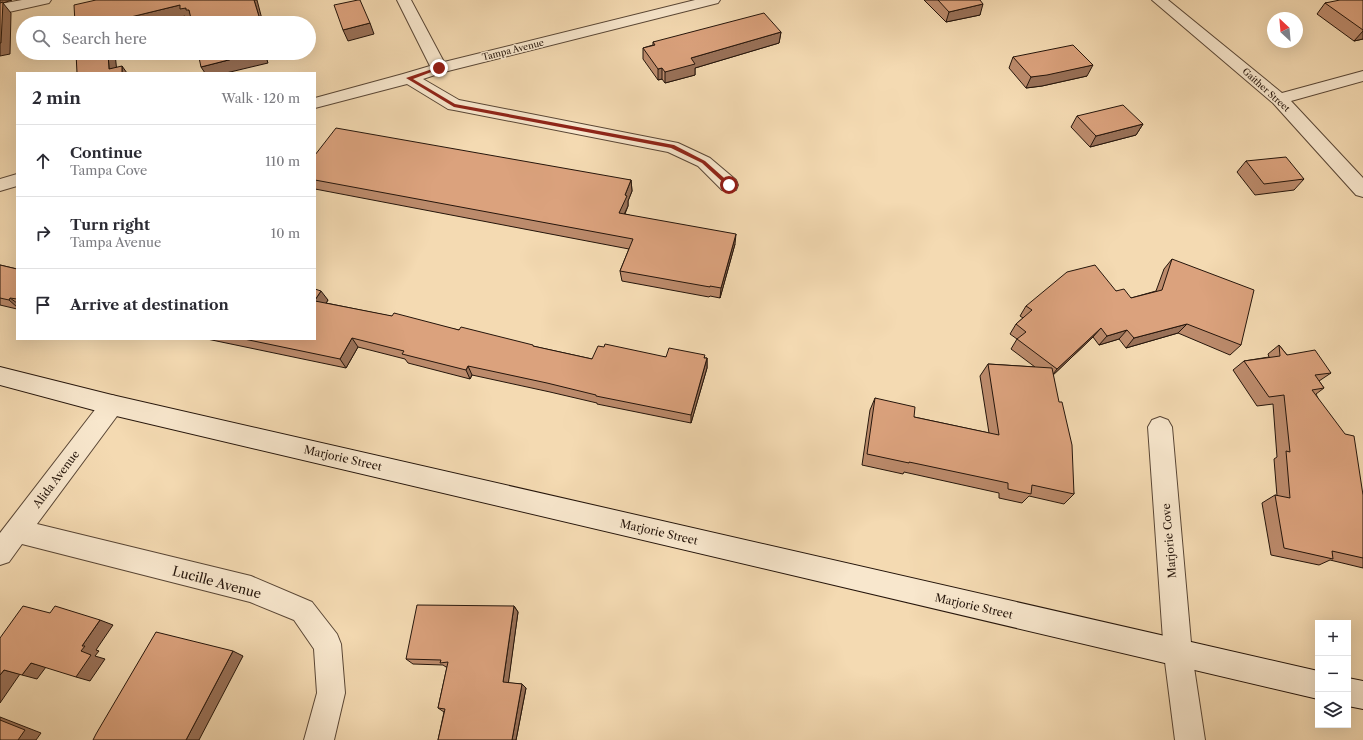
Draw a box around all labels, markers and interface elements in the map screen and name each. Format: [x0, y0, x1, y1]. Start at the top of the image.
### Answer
north arrow [1267, 12, 1303, 48]
search box [16, 16, 316, 60]
icon: search [30, 27, 52, 49]
text: Search here [62, 29, 147, 48]
street label: Tampa Avenue [481, 37, 545, 63]
route end [430, 59, 448, 77]
street label: Gaither Street [1240, 65, 1293, 114]
text: 2 min [32, 88, 81, 108]
text: Walk · 120 m [222, 90, 300, 106]
text: Continue [70, 143, 142, 162]
icon: ahead [32, 150, 54, 172]
text: 110 m [265, 153, 300, 169]
text: Tampa Cove [70, 162, 147, 178]
route start [720, 176, 738, 194]
text: Turn right [70, 215, 150, 234]
icon: right [32, 222, 54, 244]
text: 10 m [271, 225, 300, 241]
text: Tampa Avenue [70, 234, 161, 250]
icon: arrive [32, 294, 54, 316]
text: Arrive at destination [70, 295, 229, 314]
street label: Marjorie Street [303, 442, 383, 474]
street label: Alida Avenue [29, 447, 82, 511]
street label: Marjorie Cove [1159, 503, 1179, 579]
street label: Marjorie Street [619, 516, 699, 548]
street label: Lucille Avenue [171, 562, 263, 602]
street label: Marjorie Street [934, 590, 1014, 622]
map controls [1315, 620, 1351, 728]
button: + [1315, 620, 1351, 656]
button: − [1315, 656, 1351, 692]
button: layers [1315, 692, 1351, 728]

